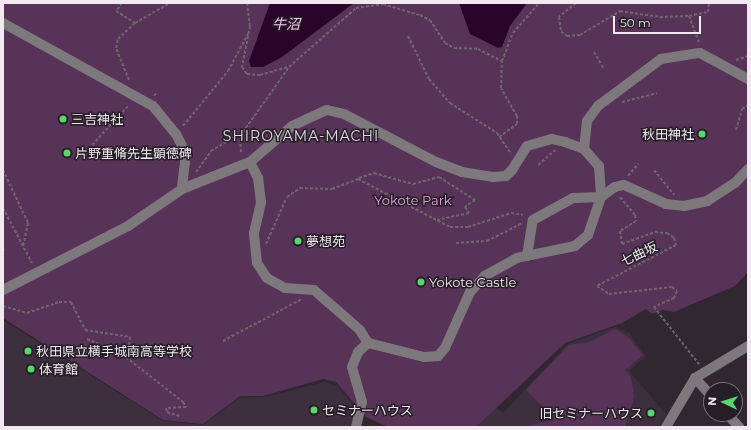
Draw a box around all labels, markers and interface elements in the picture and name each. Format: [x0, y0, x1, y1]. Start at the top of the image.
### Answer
scale bar [615, 8, 703, 34]
text: 50 m [620, 15, 651, 30]
water label: 牛沼 [272, 16, 300, 32]
place label: 三吉神社 [71, 111, 123, 127]
marker: 三吉神社 [58, 114, 68, 124]
place label: 秋田神社 [642, 126, 694, 142]
district label: SHIROYAMA-MACHI [223, 128, 379, 144]
marker: 秋田神社 [697, 129, 707, 139]
place label: 片野重脩先生顕徳碑 [75, 145, 192, 161]
marker: 片野重脩先生顕徳碑 [62, 148, 72, 158]
park label: Yokote Park [374, 192, 452, 208]
place label: 夢想苑 [306, 233, 345, 249]
marker: 夢想苑 [293, 236, 303, 246]
street label: 七曲坂 [618, 239, 660, 269]
place label: Yokote Castle [429, 274, 516, 290]
marker: Yokote Castle [416, 277, 426, 287]
place label: 秋田県立横手城南高等学校 [36, 343, 192, 359]
marker: 秋田県立横手城南高等学校 [23, 346, 33, 356]
place label: 体育館 [39, 361, 78, 377]
marker: 体育館 [26, 364, 36, 374]
north arrow [703, 382, 743, 422]
text: N [705, 396, 719, 406]
place label: セミナーハウス [322, 402, 413, 418]
marker: セミナーハウス [309, 405, 319, 415]
place label: 旧セミナーハウス [539, 405, 643, 421]
marker: 旧セミナーハウス [646, 408, 656, 418]

